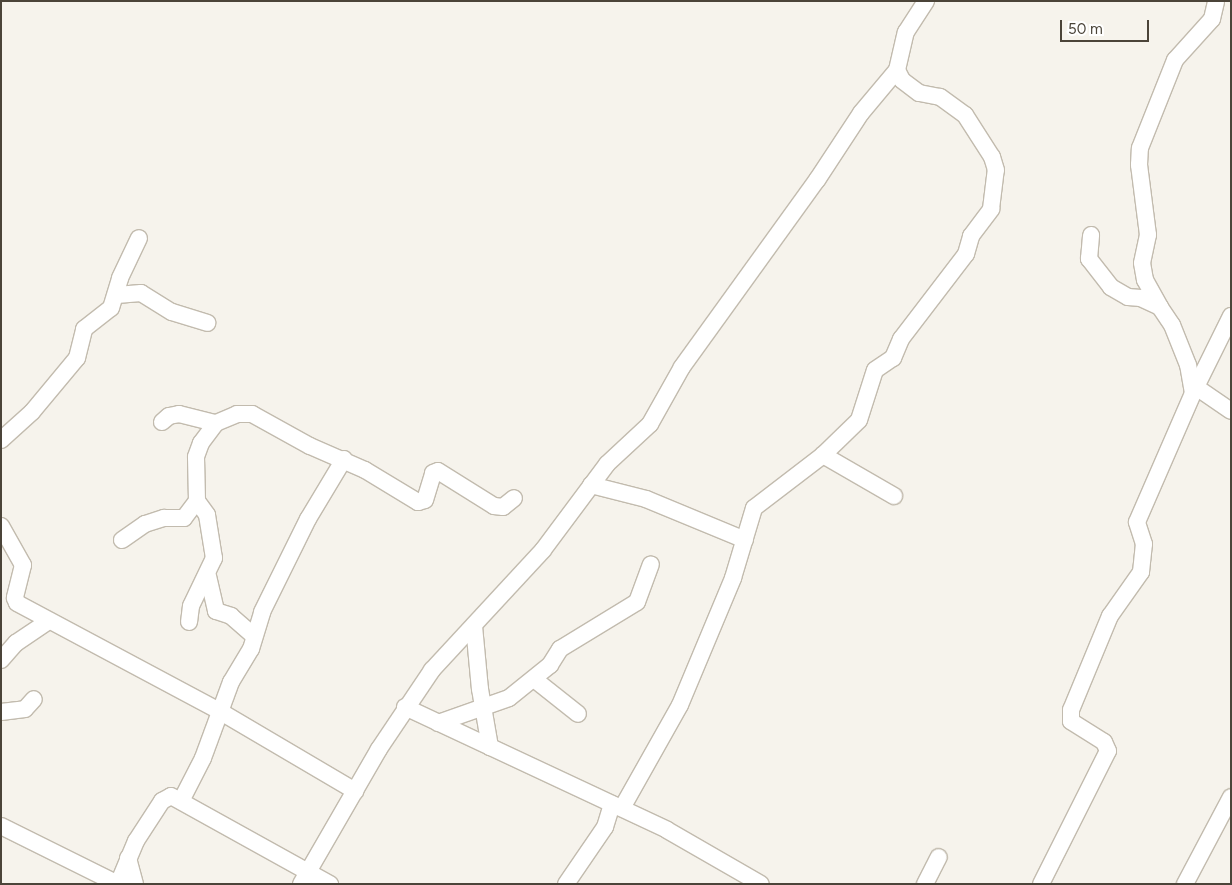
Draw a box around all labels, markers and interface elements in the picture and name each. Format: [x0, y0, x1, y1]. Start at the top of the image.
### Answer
scale bar [1062, 10, 1151, 42]
text: 50 m [1068, 20, 1103, 38]

